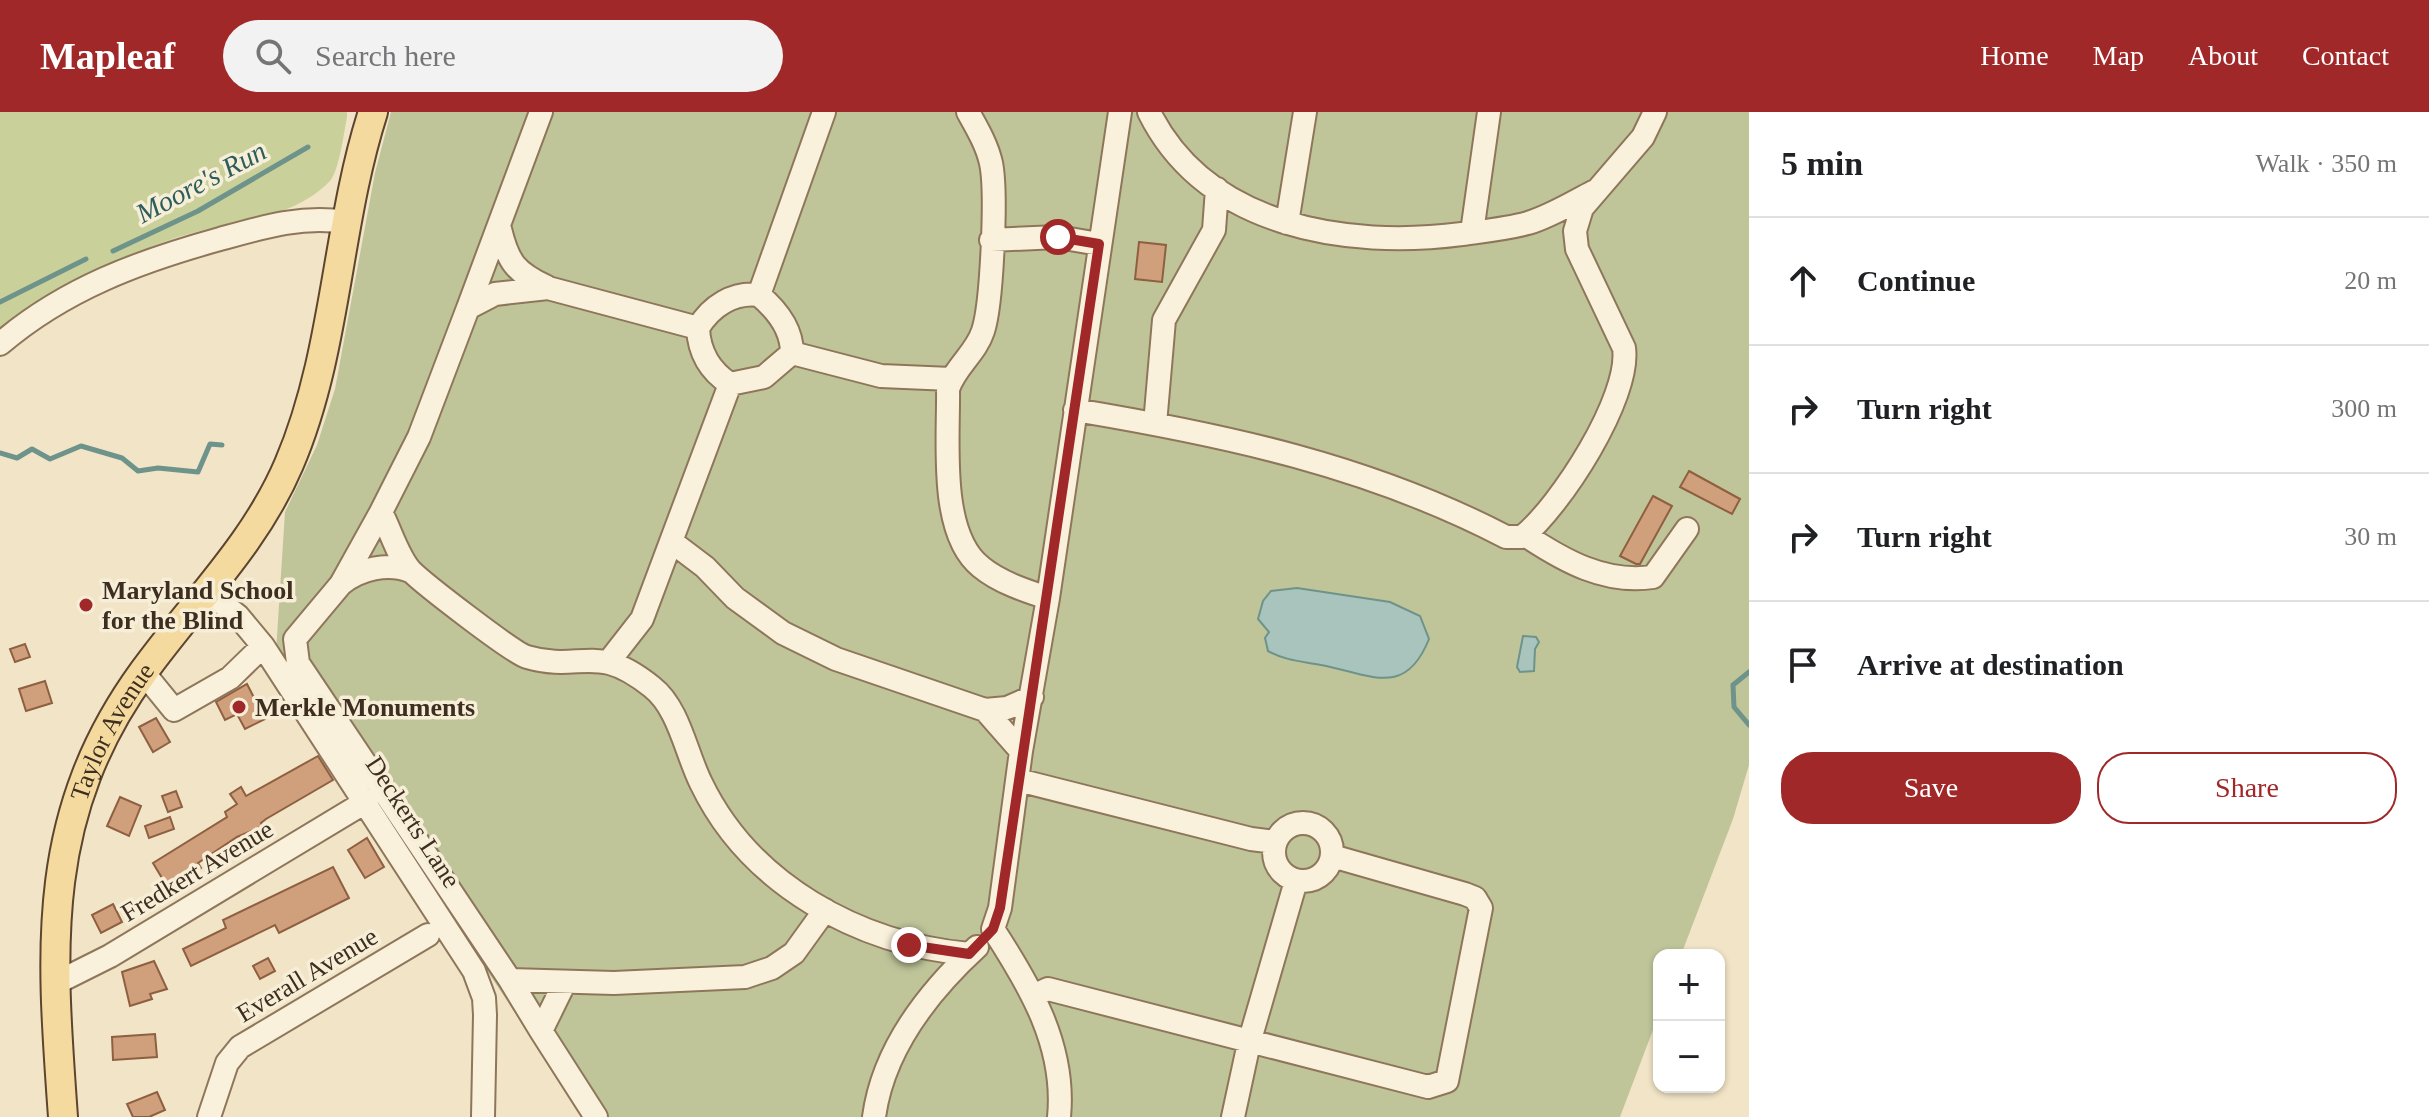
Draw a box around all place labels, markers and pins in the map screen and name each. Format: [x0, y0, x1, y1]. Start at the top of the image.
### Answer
place label: Maryland School for the Blind [102, 576, 293, 635]
marker: Maryland School for the Blind [77, 596, 95, 614]
place label: Merkle Monuments [255, 693, 475, 722]
marker: Merkle Monuments [230, 698, 248, 716]

